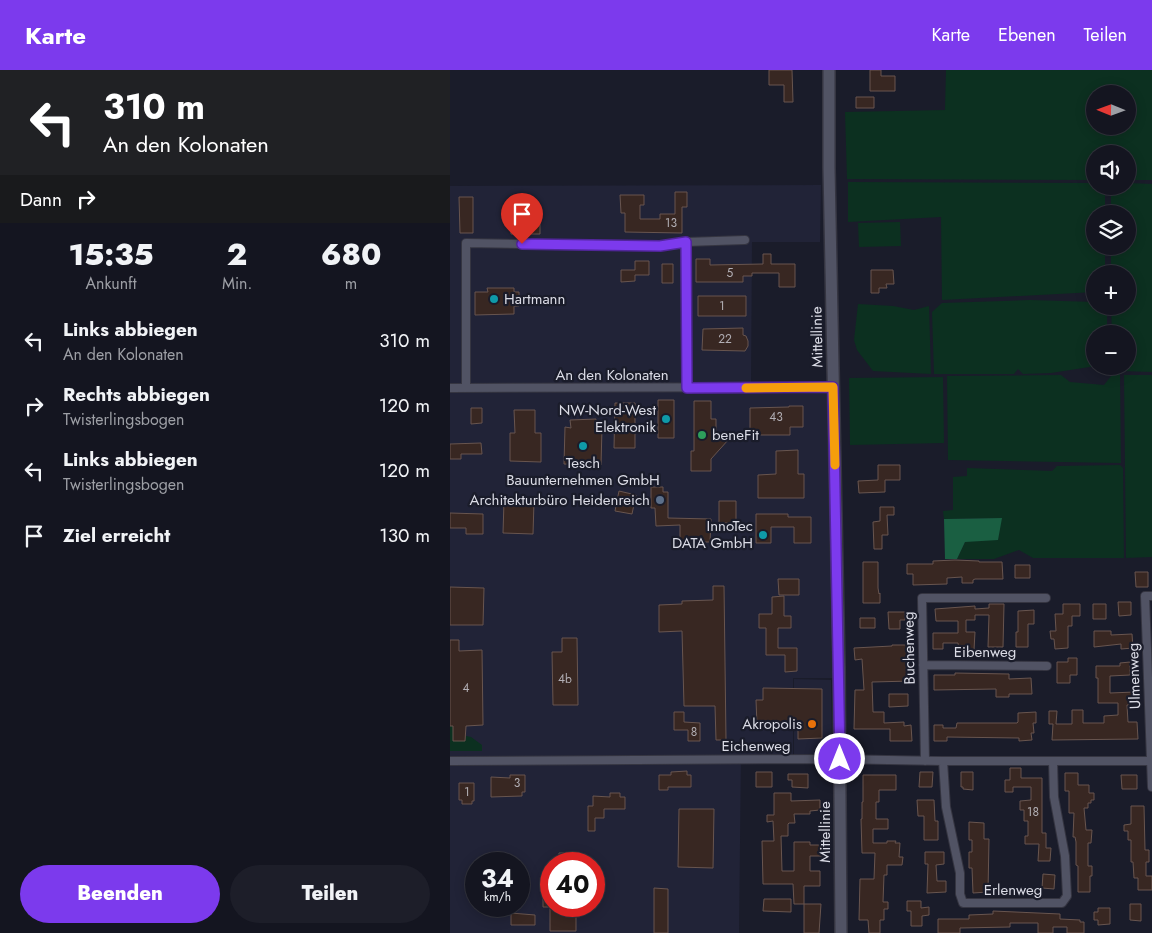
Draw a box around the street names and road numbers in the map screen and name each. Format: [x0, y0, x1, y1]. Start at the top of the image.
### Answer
street label: Mittellinie [805, 306, 829, 368]
street label: An den Kolonaten [555, 364, 669, 386]
street label: Buchenweg [897, 611, 921, 685]
street label: Eibenweg [954, 641, 1016, 663]
street label: Ulmenweg [1122, 642, 1146, 710]
street label: Eichenweg [722, 735, 790, 757]
street label: Mittellinie [814, 801, 836, 863]
street label: Erlenweg [984, 879, 1042, 901]

